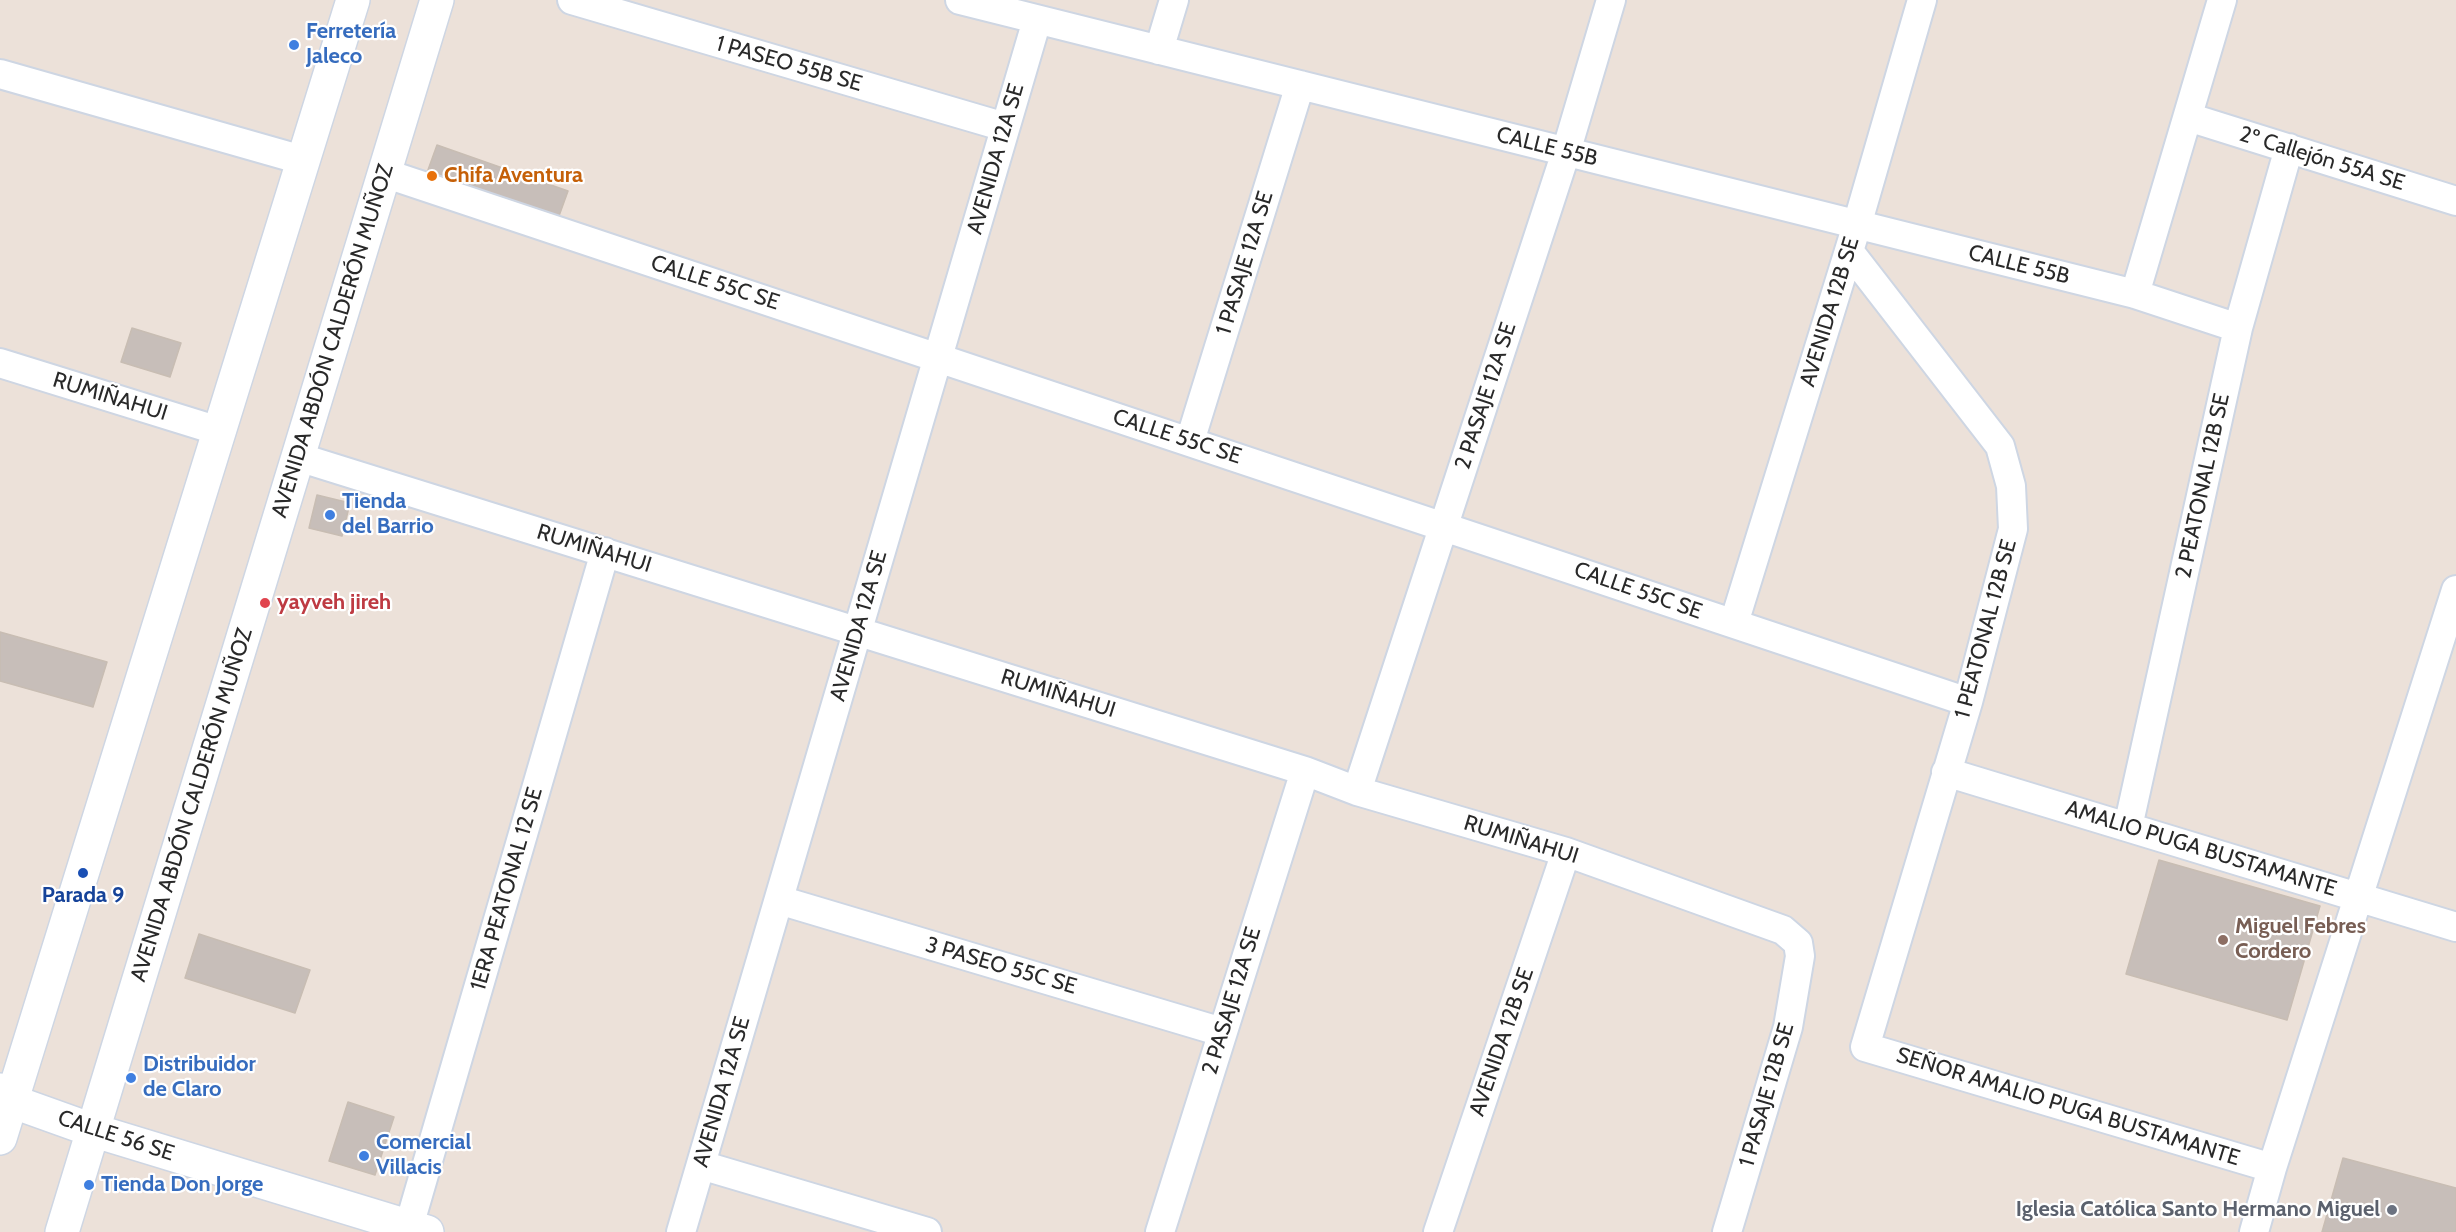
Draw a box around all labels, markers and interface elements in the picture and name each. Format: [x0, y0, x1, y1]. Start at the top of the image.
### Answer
place label: Ferretería Jaleco [306, 19, 396, 70]
street label: 1 PASEO 55B SE [713, 31, 865, 97]
marker: Ferretería Jaleco [287, 38, 301, 52]
street label: AVENIDA 12A SE [962, 81, 1030, 237]
street label: 2º Callejón 55A SE [2236, 121, 2408, 197]
street label: CALLE 55B [1494, 122, 1600, 172]
street label: AVENIDA ABDÓN CALDERÓN MUÑOZ [267, 161, 399, 521]
place label: Chifa Aventura [444, 163, 583, 189]
marker: Chifa Aventura [425, 169, 439, 183]
street label: 1 PASAJE 12A SE [1211, 188, 1279, 338]
street label: AVENIDA 12B SE [1795, 234, 1865, 390]
street label: CALLE 55B [1966, 240, 2072, 290]
street label: CALLE 55C SE [647, 250, 783, 316]
street label: 2 PASAJE 12A SE [1450, 319, 1522, 473]
street label: RUMIÑAHUI [49, 367, 171, 427]
street label: 2 PEATONAL 12B SE [2170, 391, 2236, 581]
street label: CALLE 55C SE [1109, 404, 1245, 470]
place label: Tienda del Barrio [342, 489, 434, 540]
marker: Tienda del Barrio [323, 508, 337, 522]
street label: RUMIÑAHUI [533, 519, 655, 579]
street label: 1 PEATONAL 12B SE [1949, 537, 2023, 721]
street label: AVENIDA 12A SE [825, 548, 893, 704]
street label: CALLE 55C SE [1571, 557, 1705, 625]
place label: yayveh jireh [277, 590, 391, 616]
marker: yayveh jireh [258, 596, 272, 610]
street label: AVENIDA ABDÓN CALDERÓN MUÑOZ [126, 625, 258, 985]
street label: RUMIÑAHUI [997, 664, 1119, 724]
street label: 1ERA PEATONAL 12 SE [465, 784, 549, 994]
street label: AMALIO PUGA BUSTAMANTE [2062, 795, 2340, 903]
street label: RUMIÑAHUI [1460, 810, 1582, 870]
marker: Parada 9 [76, 866, 90, 880]
place label: Parada 9 [42, 883, 124, 909]
place label: Miguel Febres Cordero [2235, 914, 2366, 966]
street label: 2 PASAJE 12A SE [1197, 924, 1267, 1078]
street label: 3 PASEO 55C SE [922, 932, 1080, 1000]
marker: Miguel Febres Cordero [2216, 933, 2230, 947]
street label: AVENIDA 12B SE [1464, 964, 1540, 1120]
street label: AVENIDA 12A SE [688, 1014, 756, 1170]
street label: 1 PASAJE 12B SE [1734, 1020, 1800, 1170]
street label: SEÑOR AMALIO PUGA BUSTAMANTE [1893, 1042, 2243, 1172]
place label: Distribuidor de Claro [143, 1052, 256, 1104]
marker: Distribuidor de Claro [124, 1071, 138, 1085]
street label: CALLE 56 SE [55, 1105, 177, 1167]
place label: Comercial Villacis [376, 1130, 471, 1182]
marker: Comercial Villacis [357, 1149, 371, 1163]
place label: Tienda Don Jorge [101, 1172, 263, 1198]
marker: Tienda Don Jorge [82, 1178, 96, 1192]
place label: Iglesia Católica Santo Hermano Miguel [2016, 1197, 2380, 1223]
marker: Iglesia Católica Santo Hermano Miguel [2385, 1203, 2399, 1217]

